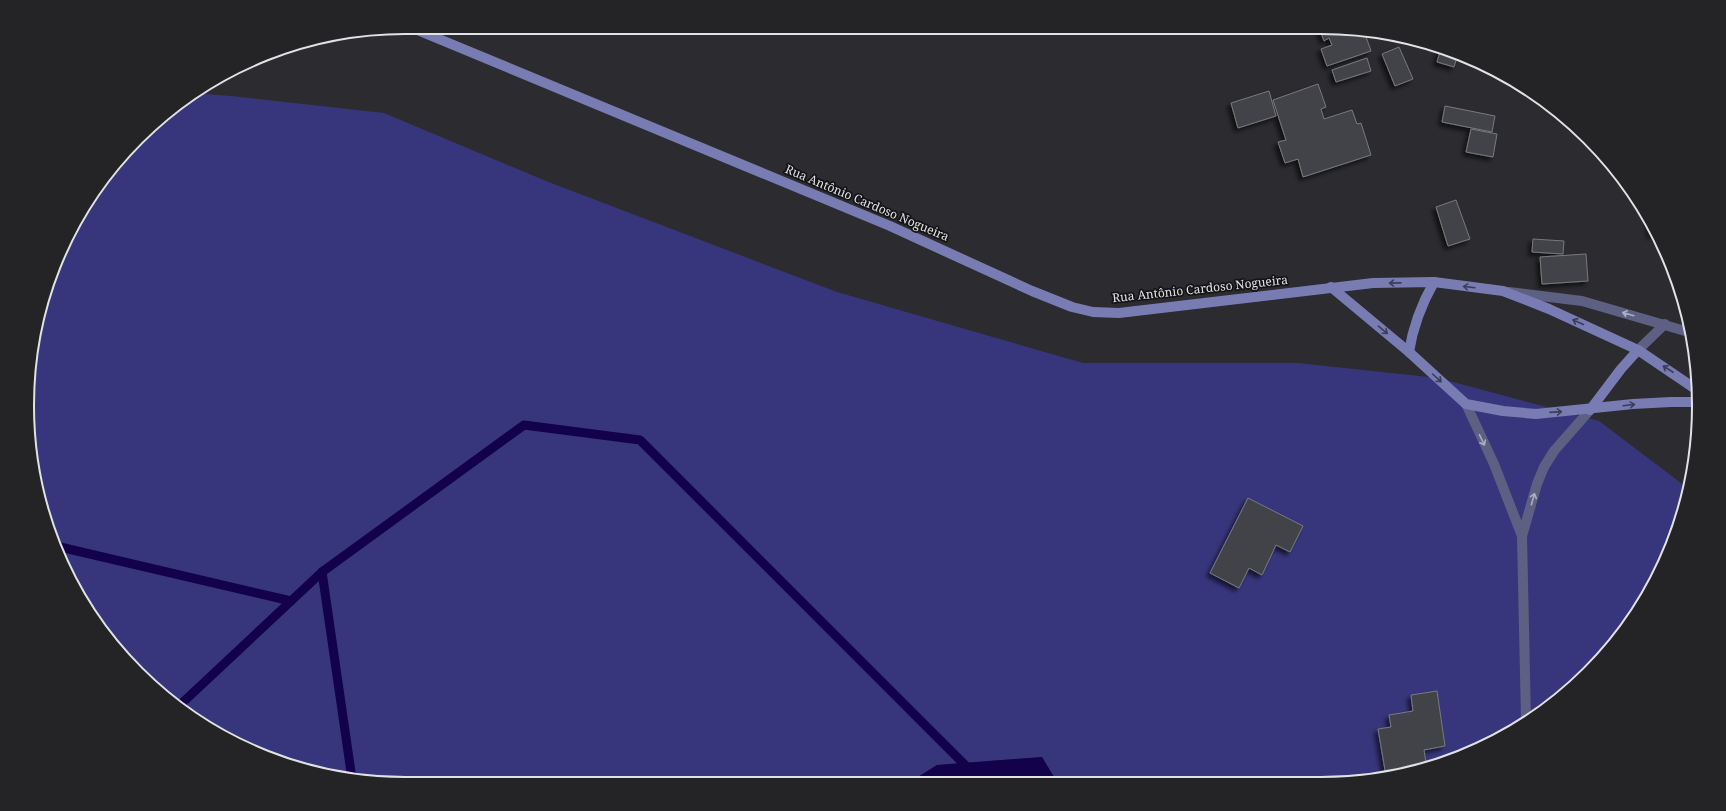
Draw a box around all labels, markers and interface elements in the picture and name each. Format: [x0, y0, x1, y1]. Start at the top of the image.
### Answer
street label: Rua Antônio Cardoso Nogueira [783, 160, 952, 245]
street label: Rua Antônio Cardoso Nogueira [1111, 271, 1289, 306]
one-way arrow [1389, 279, 1402, 287]
one-way arrow [1463, 283, 1476, 290]
one-way arrow [1621, 310, 1634, 317]
one-way arrow [1572, 317, 1584, 325]
one-way arrow [1377, 325, 1388, 334]
one-way arrow [1663, 365, 1674, 373]
one-way arrow [1432, 373, 1443, 382]
one-way arrow [1622, 401, 1635, 409]
one-way arrow [1549, 409, 1562, 416]
one-way arrow [1479, 433, 1486, 445]
one-way arrow [1530, 492, 1537, 505]

